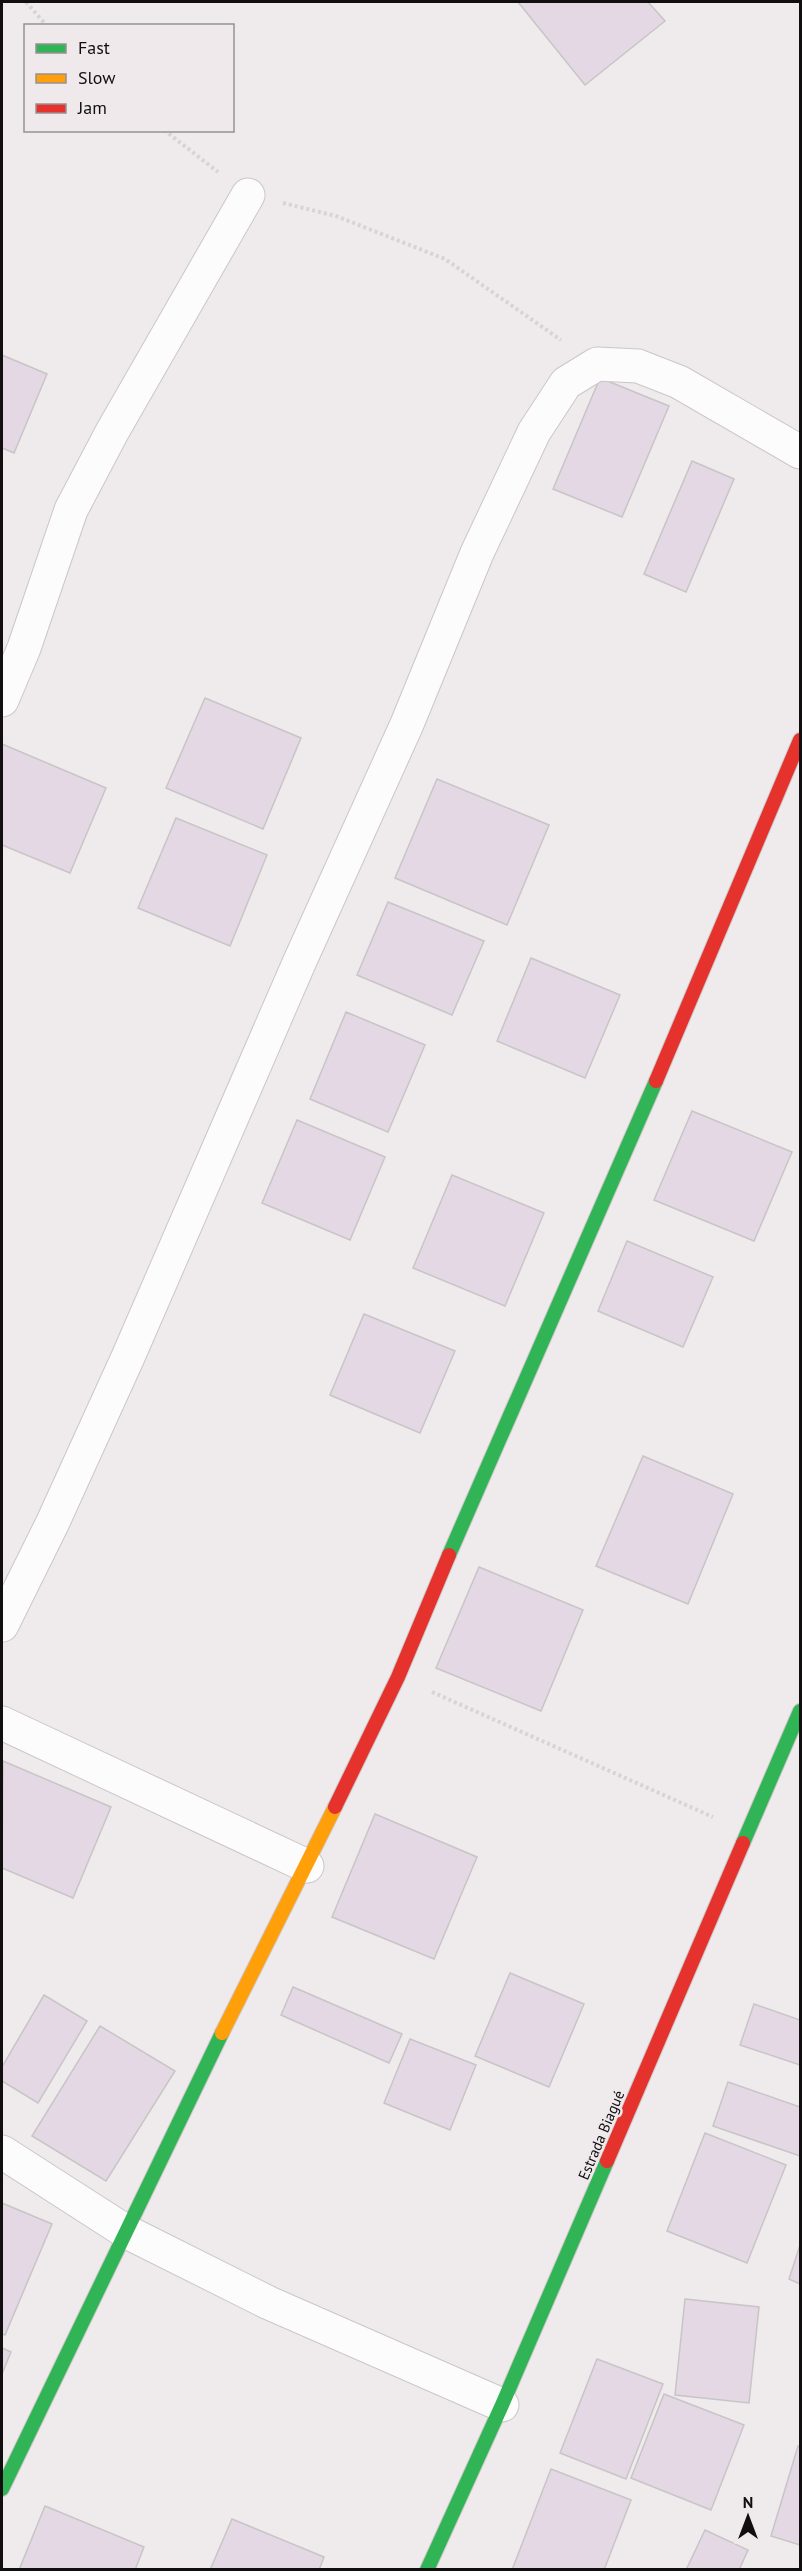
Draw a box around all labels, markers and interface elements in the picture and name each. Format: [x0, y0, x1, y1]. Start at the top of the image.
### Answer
legend [24, 24, 234, 132]
text: Fast [78, 36, 110, 59]
text: Slow [78, 66, 116, 89]
text: Jam [77, 96, 107, 119]
street label: Estrada Biagué [574, 2087, 628, 2183]
north arrow [718, 2487, 778, 2547]
text: N [743, 2492, 753, 2512]

